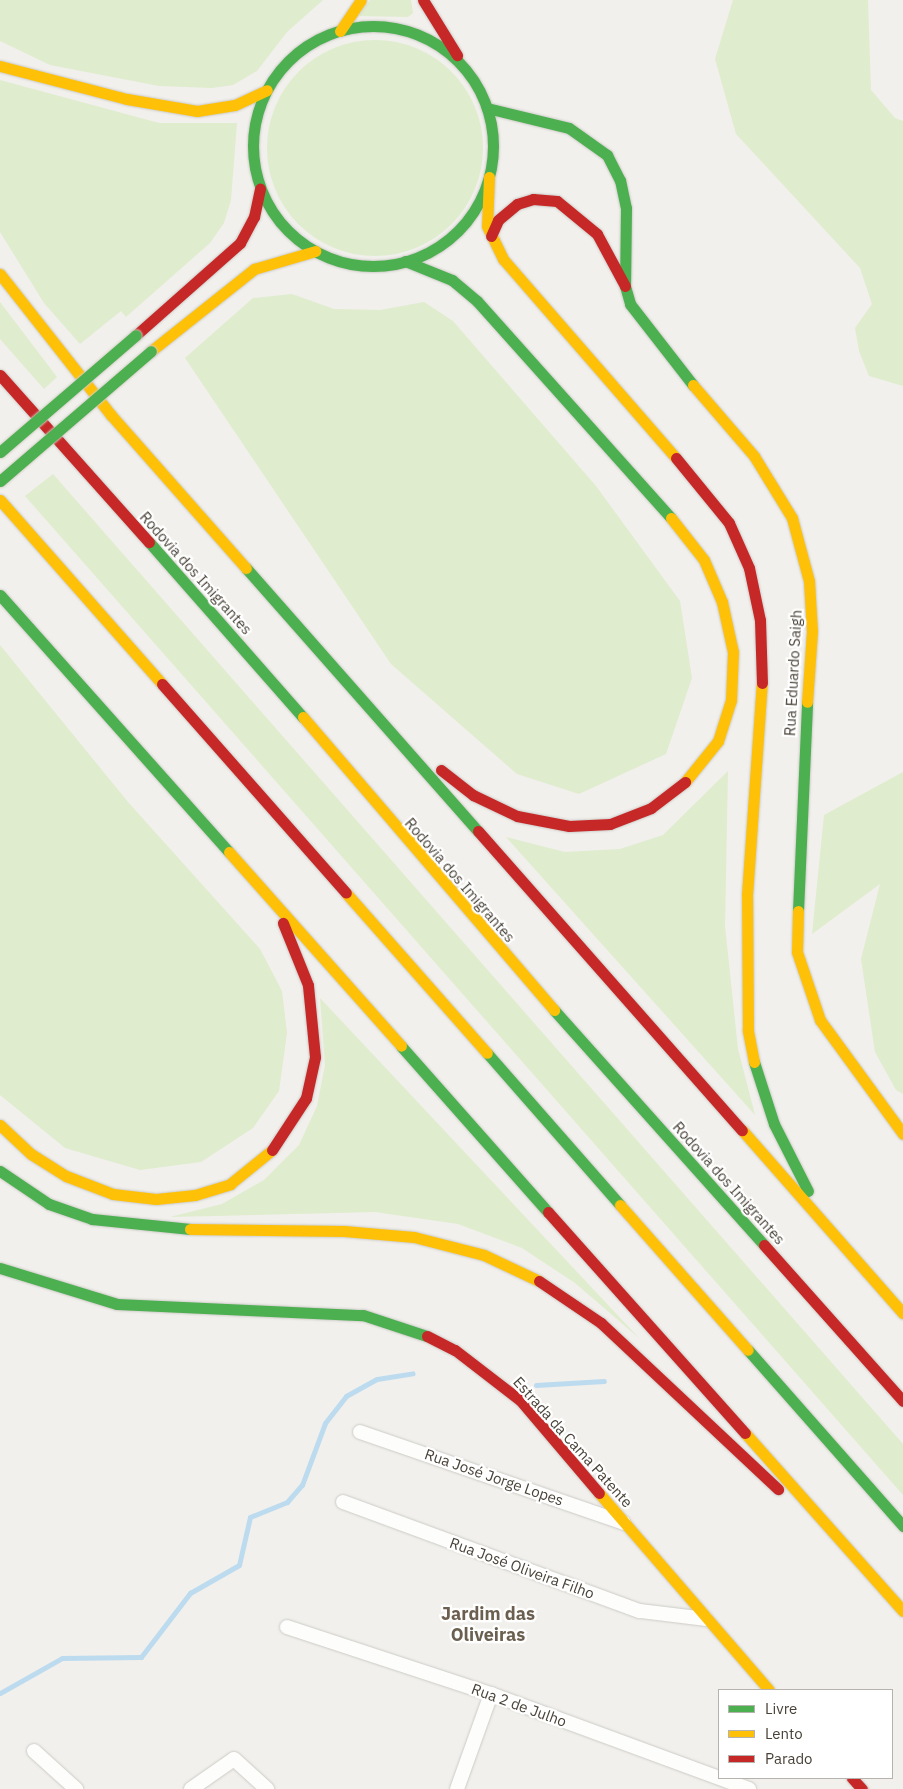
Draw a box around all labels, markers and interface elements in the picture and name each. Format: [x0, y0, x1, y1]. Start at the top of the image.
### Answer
street label: Rodovia dos Imigrantes [136, 508, 256, 638]
street label: Rua Eduardo Saigh [781, 609, 805, 737]
street label: Rodovia dos Imigrantes [401, 814, 519, 946]
street label: Rodovia dos Imigrantes [669, 1118, 789, 1248]
street label: Estrada da Cama Patente [510, 1373, 636, 1511]
street label: Rua José Jorge Lopes [422, 1445, 566, 1509]
street label: Rua José Oliveira Filho [447, 1533, 597, 1603]
district label: Jardim das Oliveiras [441, 1604, 535, 1646]
street label: Rua 2 de Julho [469, 1679, 569, 1731]
legend [718, 1689, 893, 1779]
text: Livre [765, 1699, 797, 1718]
text: Lento [765, 1724, 803, 1743]
text: Parado [765, 1749, 813, 1768]

